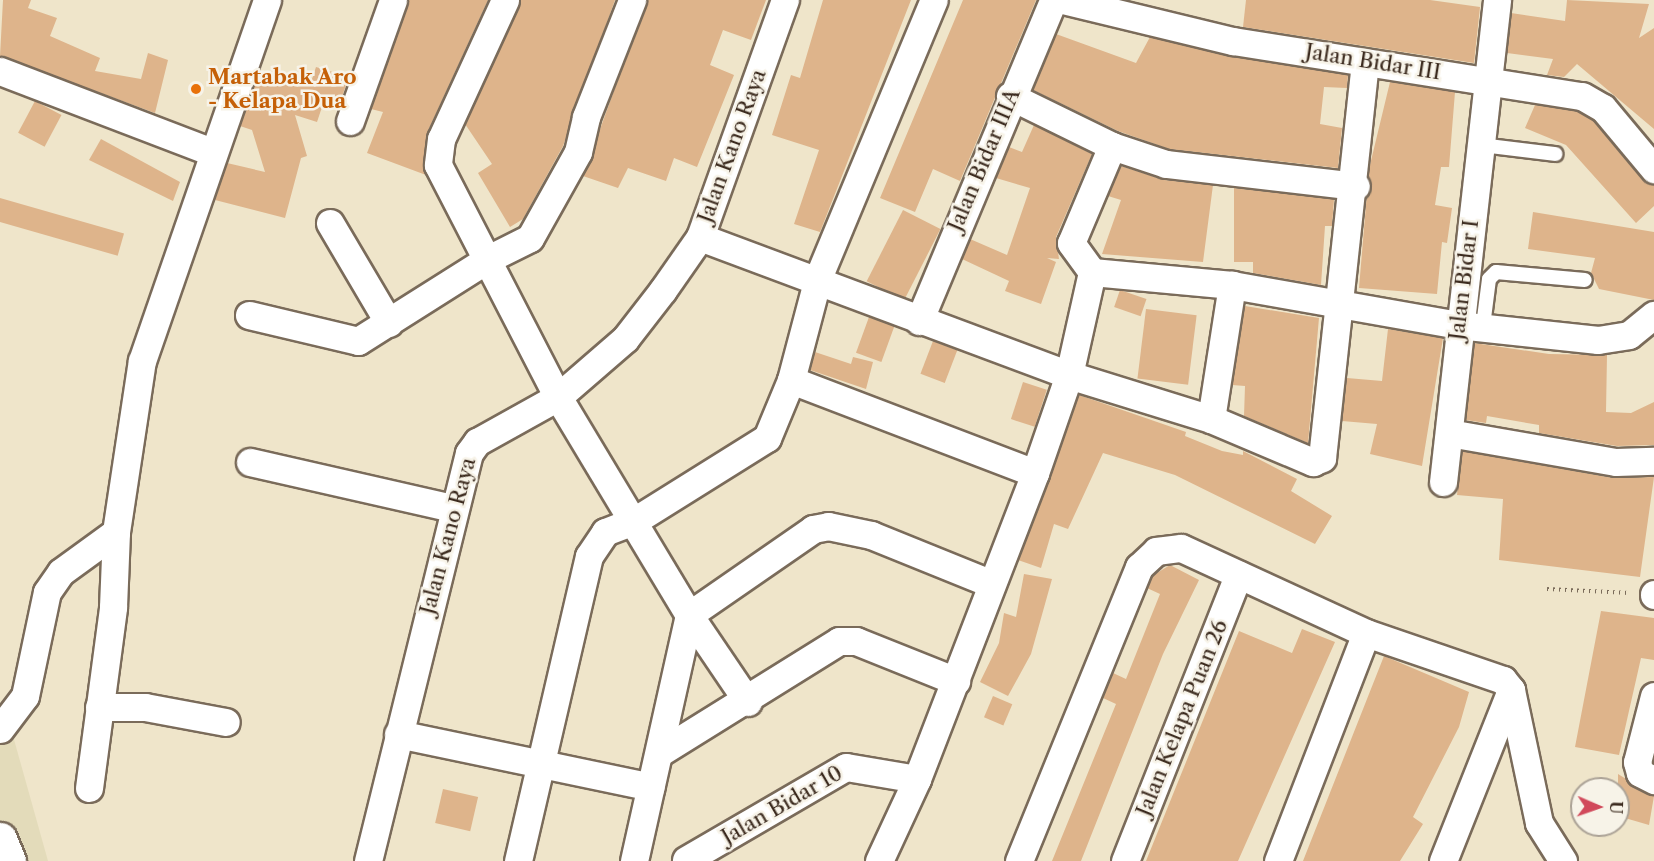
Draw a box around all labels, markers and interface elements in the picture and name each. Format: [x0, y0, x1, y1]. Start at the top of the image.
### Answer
street label: Jalan Bidar III [1303, 39, 1443, 85]
place label: Martabak Aro - Kelapa Dua [208, 64, 358, 114]
street label: Jalan Kano Raya [693, 66, 771, 226]
marker: Martabak Aro - Kelapa Dua [189, 82, 203, 96]
street label: Jalan Bidar IIIA [943, 85, 1025, 235]
street label: Jalan Bidar I [1444, 218, 1484, 342]
street label: Jalan Kano Raya [415, 455, 481, 617]
street label: Jalan Kelapa Puan 26 [1131, 616, 1233, 820]
street label: Jalan Bidar 10 [717, 760, 847, 850]
north arrow [1570, 777, 1630, 837]
text: U [1606, 801, 1626, 814]

